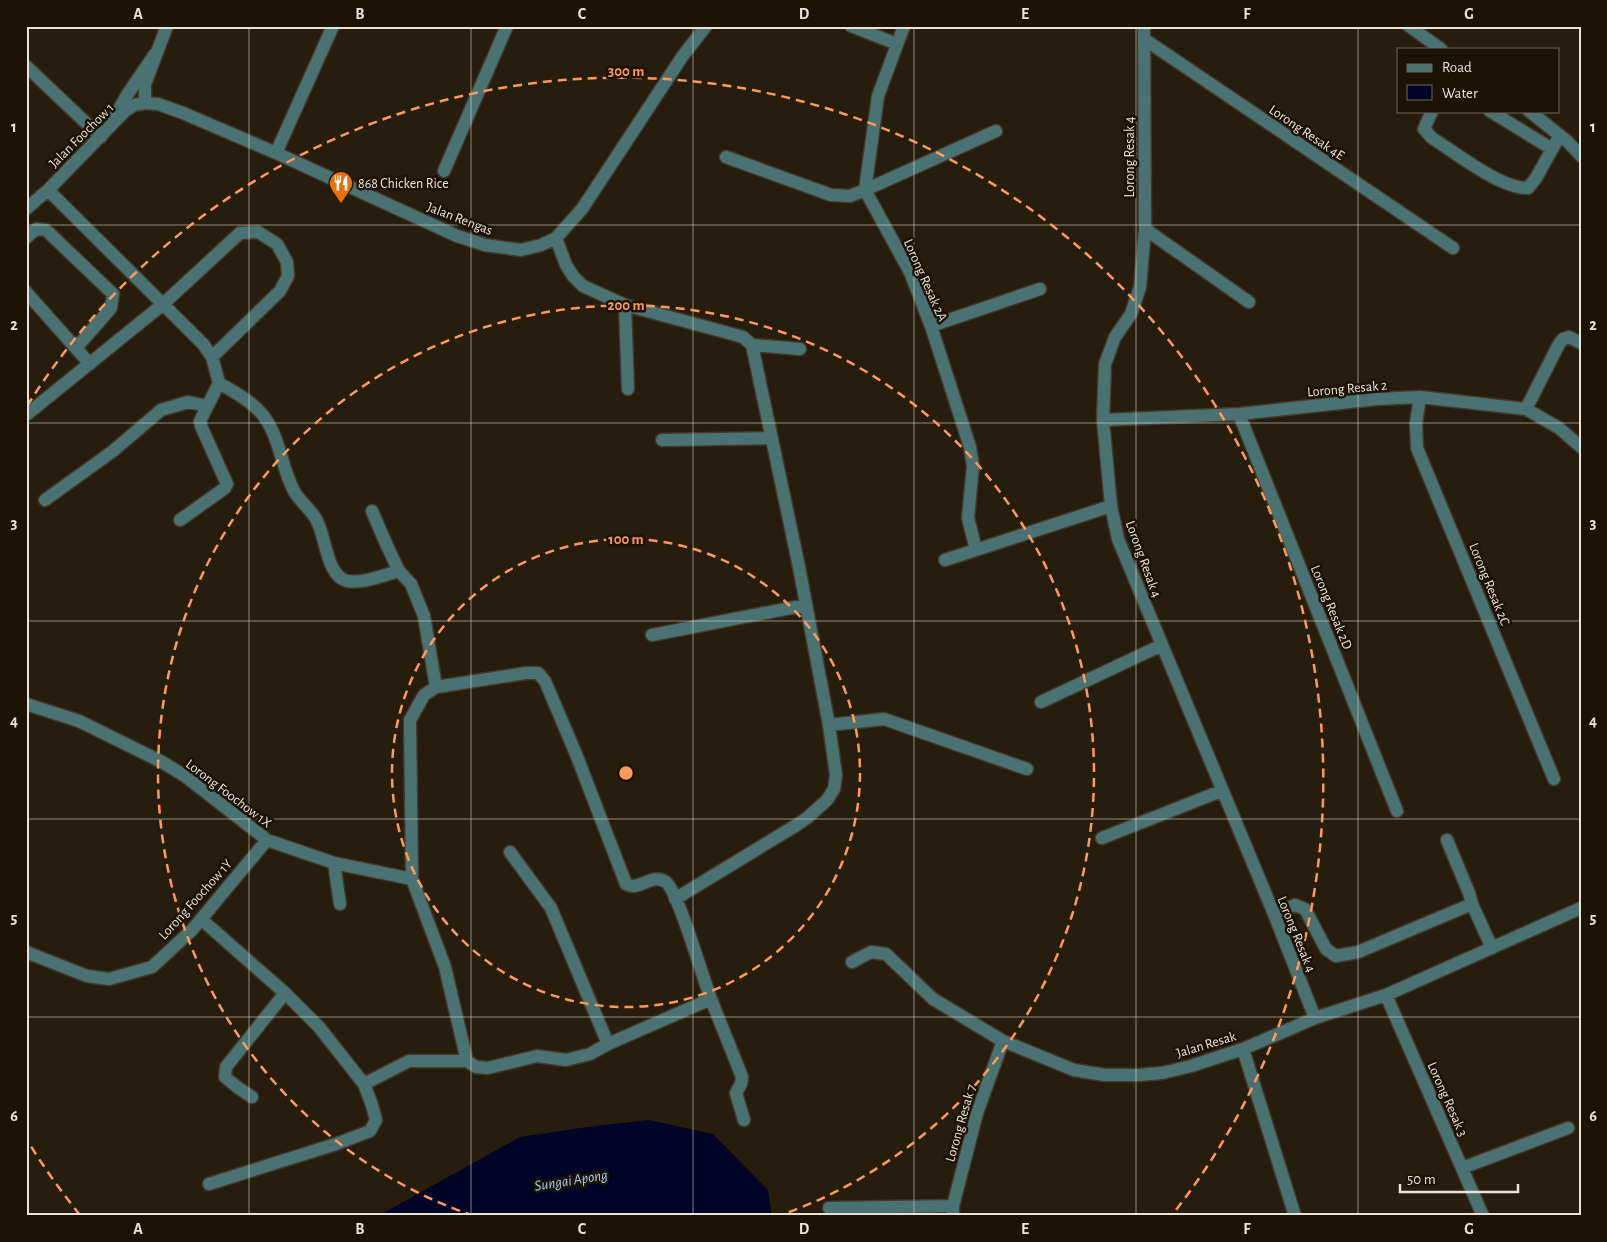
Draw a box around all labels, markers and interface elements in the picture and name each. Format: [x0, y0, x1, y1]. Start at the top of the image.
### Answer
text: A [133, 6, 143, 22]
text: B [355, 6, 365, 22]
text: C [578, 6, 587, 22]
text: D [799, 6, 810, 22]
text: E [1021, 6, 1029, 22]
text: F [1243, 6, 1251, 22]
text: G [1464, 6, 1474, 22]
legend [1397, 48, 1560, 112]
text: Road [1442, 60, 1472, 75]
text: 300 m [608, 64, 644, 79]
text: Water [1442, 86, 1478, 101]
street label: Jalan Foochow 1 [47, 101, 117, 171]
street label: Lorong Resak 4E [1266, 103, 1347, 163]
street label: Lorong Resak 4 [1123, 116, 1137, 197]
text: 1 [11, 119, 17, 135]
text: 1 [1590, 119, 1596, 135]
restaurant icon: 868 Chicken Rice [328, 170, 354, 204]
place label: 868 Chicken Rice [358, 177, 449, 191]
street label: Jalan Rengas [425, 200, 494, 238]
street label: Lorong Resak 2A [901, 237, 949, 324]
text: 200 m [607, 298, 645, 313]
text: 2 [10, 317, 18, 333]
text: 2 [1589, 317, 1597, 333]
street label: Lorong Resak 2 [1306, 379, 1388, 399]
text: 3 [11, 515, 18, 531]
text: 3 [1590, 515, 1597, 531]
street label: Lorong Resak 4 [1123, 519, 1164, 600]
text: 100 m [608, 532, 644, 547]
street label: Lorong Resak 2C [1466, 541, 1512, 628]
street label: Lorong Resak 2D [1308, 563, 1354, 651]
text: 4 [10, 713, 18, 729]
text: 4 [1589, 713, 1597, 729]
street label: Lorong Foochow 1X [183, 757, 274, 831]
centre of rings [617, 764, 635, 782]
street label: Lorong Foochow 1Y [156, 856, 236, 942]
street label: Lorong Resak 4 [1274, 894, 1318, 975]
text: 5 [11, 910, 18, 926]
text: 5 [1590, 910, 1597, 926]
street label: Jalan Resak [1175, 1029, 1238, 1061]
street label: Lorong Resak 3 [1424, 1060, 1470, 1139]
street label: Lorong Resak 7 [943, 1083, 979, 1164]
text: 6 [10, 1108, 18, 1124]
text: 6 [1589, 1108, 1597, 1124]
scale bar [1400, 1162, 1517, 1194]
water label: Sungai Apong [533, 1167, 609, 1194]
text: 50 m [1407, 1172, 1436, 1187]
text: A [133, 1221, 143, 1237]
text: B [355, 1221, 365, 1237]
text: C [578, 1221, 587, 1237]
text: D [799, 1221, 810, 1237]
text: E [1021, 1221, 1029, 1237]
text: F [1243, 1221, 1251, 1237]
text: G [1464, 1221, 1474, 1237]

